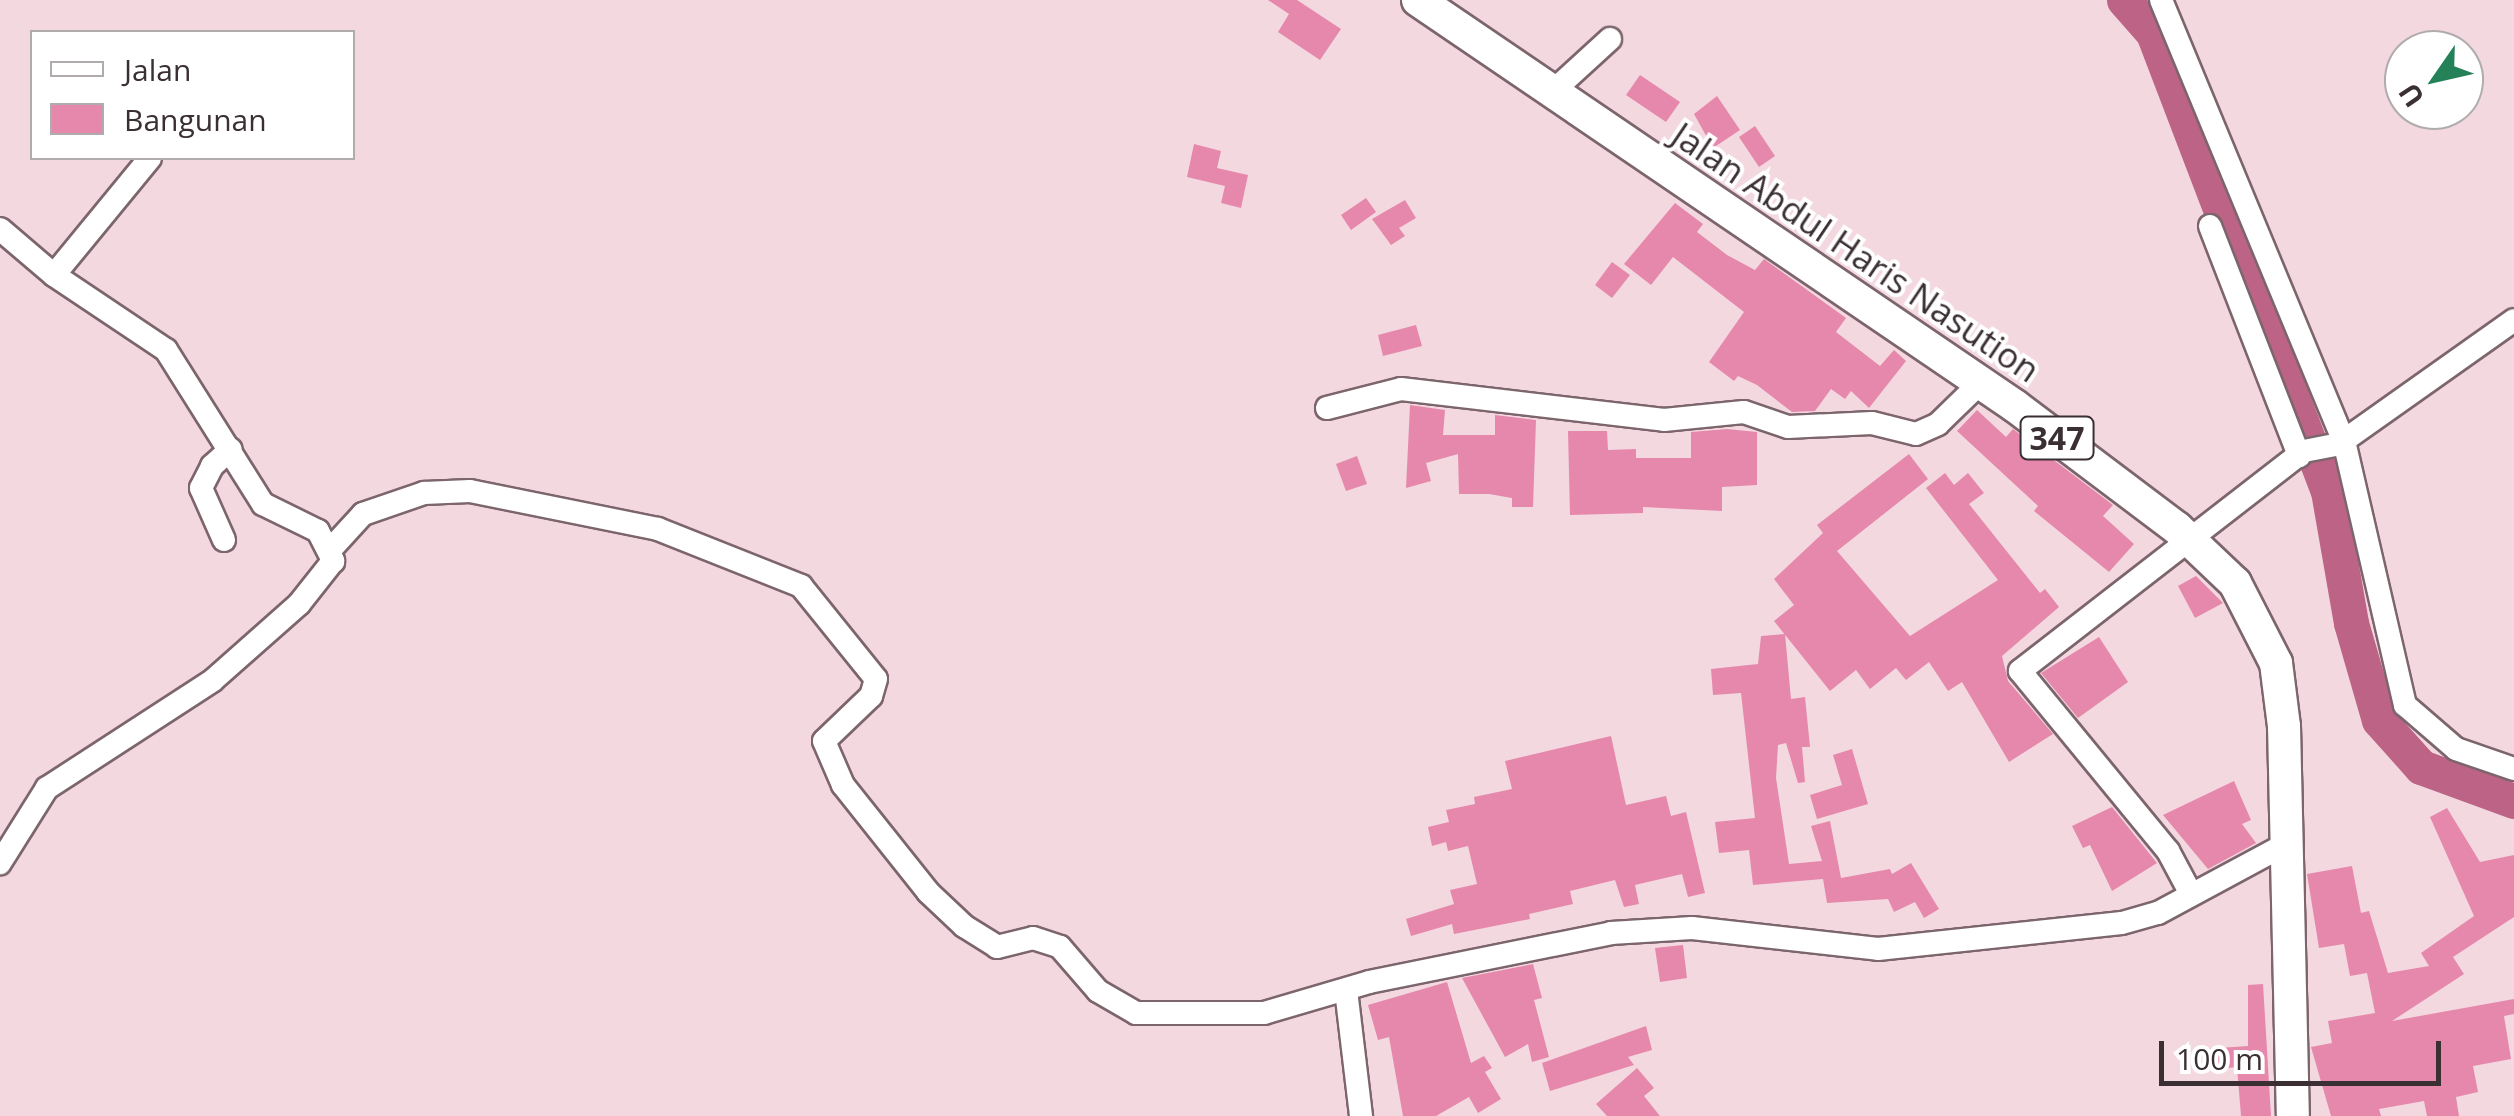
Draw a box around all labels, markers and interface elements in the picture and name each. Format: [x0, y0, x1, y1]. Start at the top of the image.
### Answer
legend [30, 30, 355, 160]
north arrow [2384, 30, 2484, 130]
text: Jalan [124, 49, 191, 90]
text: U [2389, 76, 2432, 115]
text: Bangunan [124, 99, 267, 140]
street label: Jalan Abdul Haris Nasution [1664, 113, 2048, 391]
road number: 347 [2020, 411, 2094, 465]
scale bar [2164, 1021, 2446, 1083]
text: 100 m [2176, 1038, 2263, 1079]

